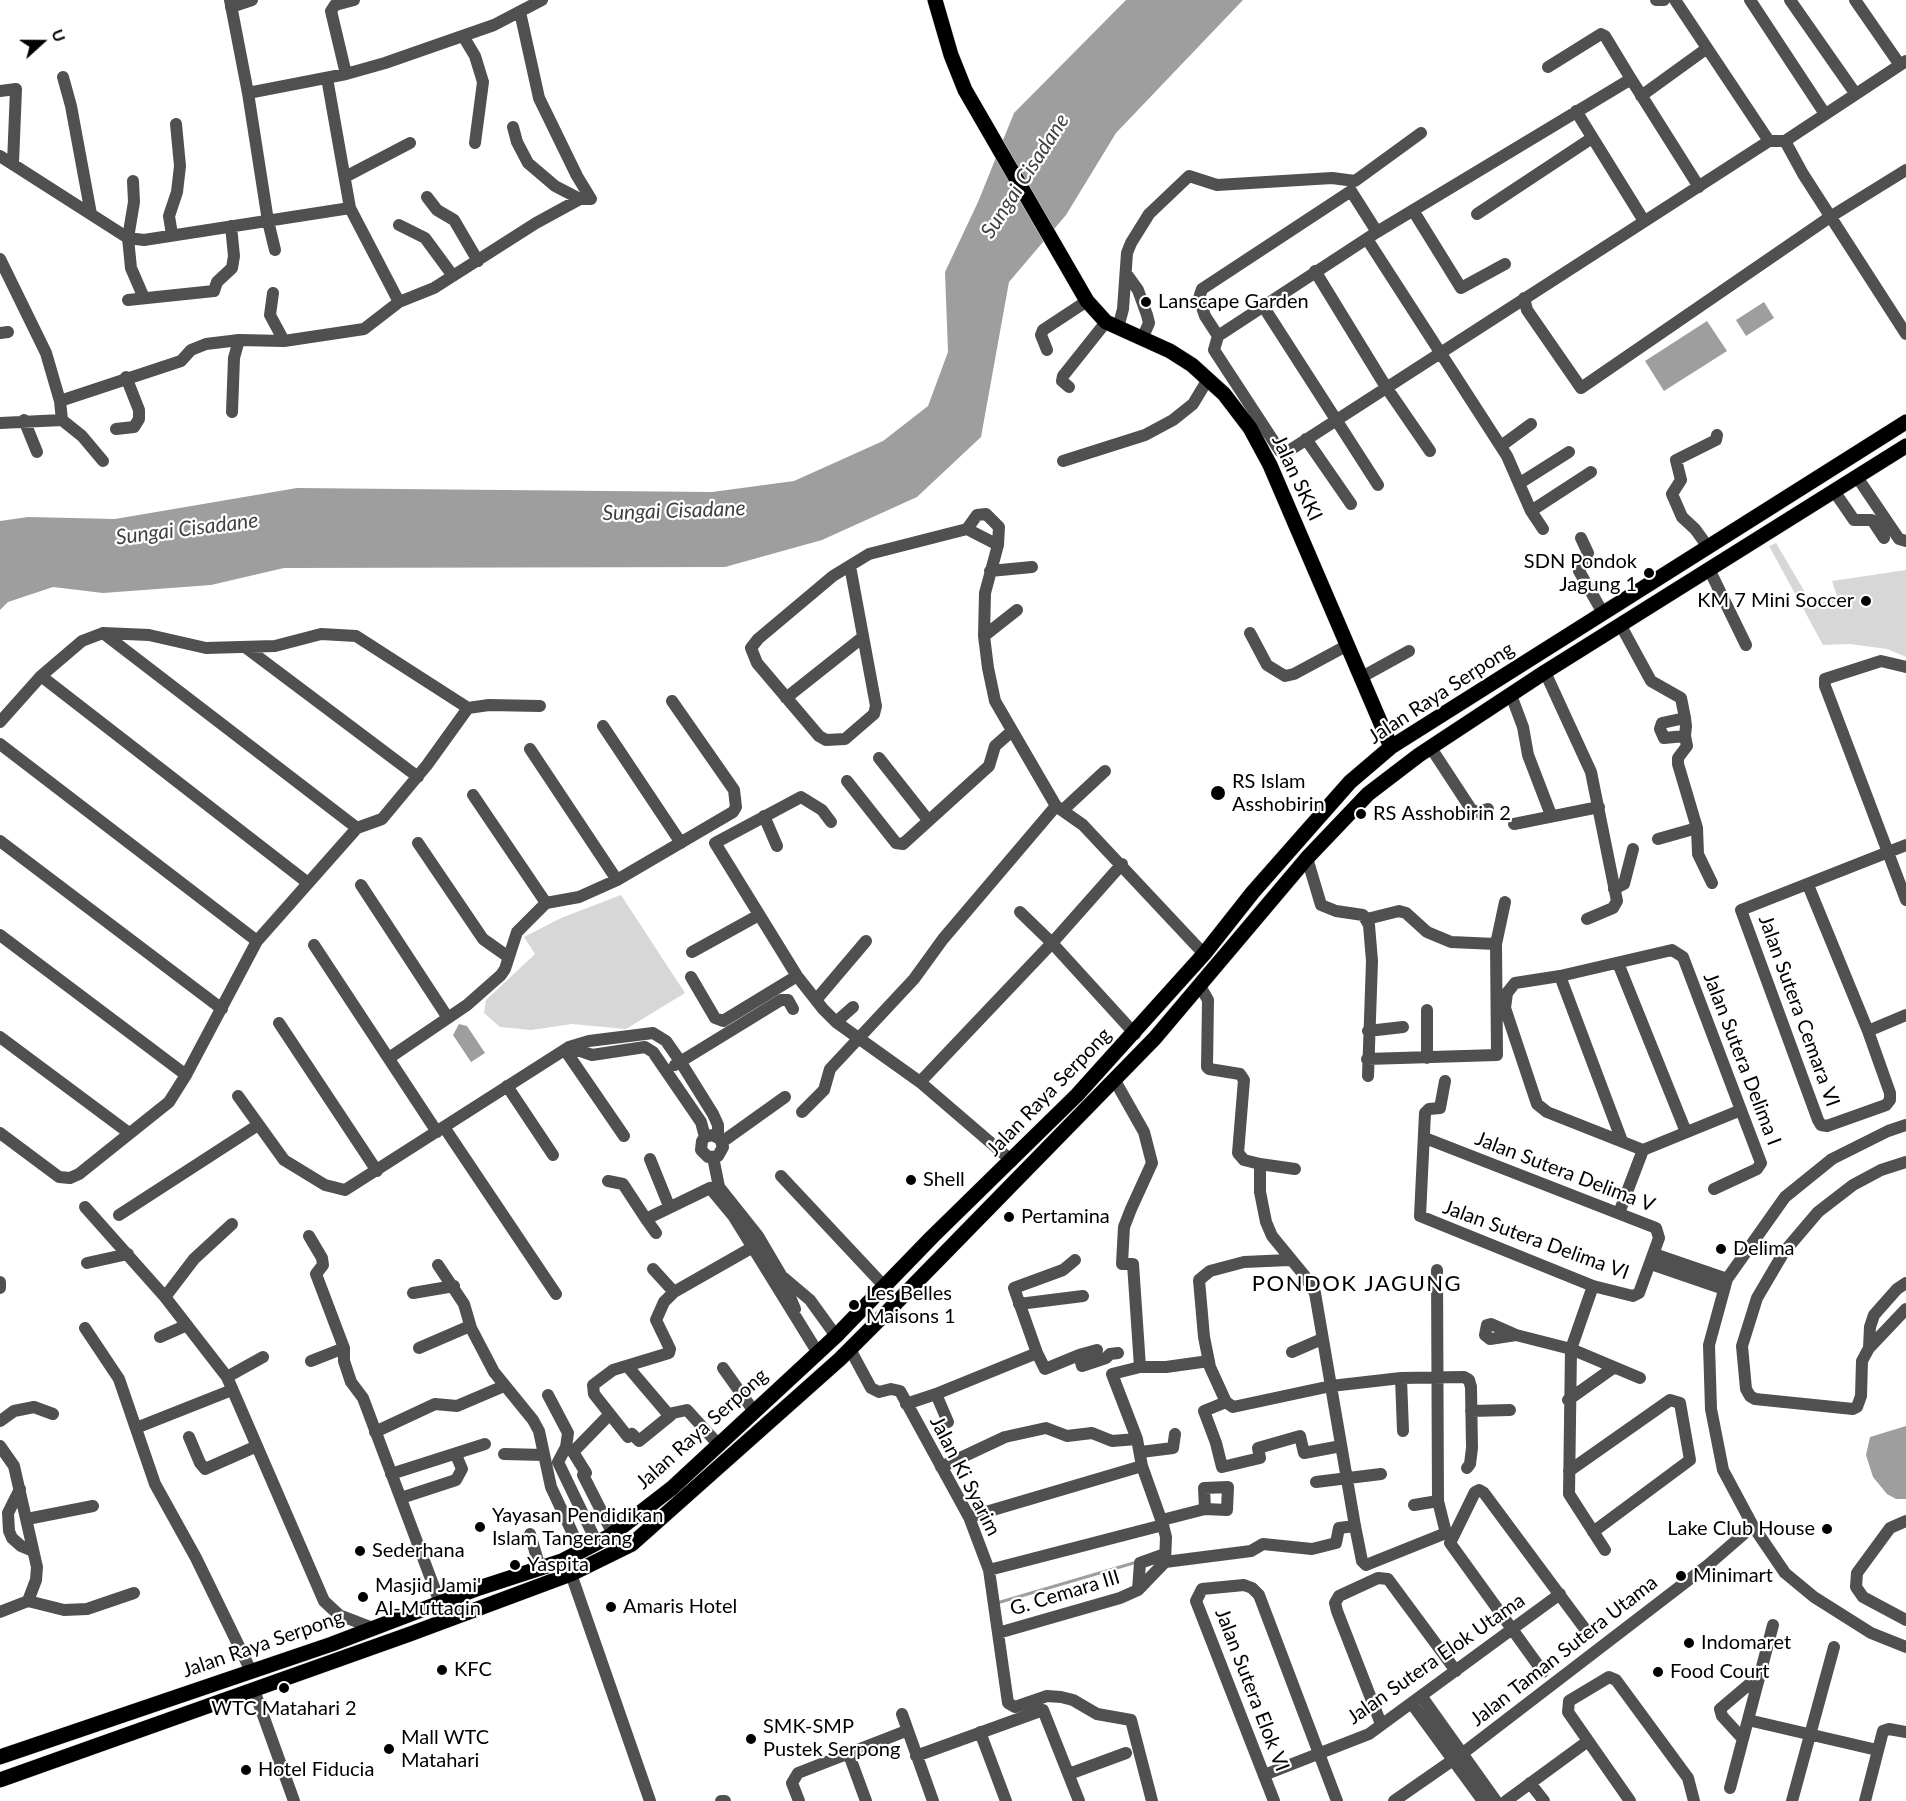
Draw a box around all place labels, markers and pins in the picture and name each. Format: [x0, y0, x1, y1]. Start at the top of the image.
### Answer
place label: Lanscape Garden [1158, 290, 1309, 314]
marker: Lanscape Garden [1139, 295, 1153, 309]
place label: SDN Pondok Jagung 1 [1524, 550, 1637, 597]
marker: SDN Pondok Jagung 1 [1642, 566, 1656, 580]
place label: KM 7 Mini Soccer [1697, 589, 1854, 613]
marker: KM 7 Mini Soccer [1859, 594, 1873, 608]
place label: RS Islam Asshobirin [1232, 770, 1325, 817]
marker: RS Islam Asshobirin [1209, 784, 1227, 802]
place label: RS Asshobirin 2 [1373, 802, 1511, 826]
marker: RS Asshobirin 2 [1354, 807, 1368, 821]
place label: Shell [923, 1168, 965, 1192]
marker: Shell [904, 1173, 918, 1187]
place label: Pertamina [1021, 1205, 1110, 1229]
marker: Pertamina [1002, 1210, 1016, 1224]
place label: Delima [1733, 1237, 1795, 1261]
marker: Delima [1714, 1242, 1728, 1256]
place label: Les Belles Maisons 1 [866, 1282, 956, 1329]
marker: Les Belles Maisons 1 [847, 1298, 861, 1312]
place label: Yayasan Pendidikan Islam Tangerang [492, 1504, 663, 1551]
place label: Lake Club House [1667, 1517, 1815, 1541]
marker: Yayasan Pendidikan Islam Tangerang [473, 1520, 487, 1534]
marker: Lake Club House [1820, 1522, 1834, 1536]
place label: Sederhana [372, 1539, 465, 1563]
marker: Sederhana [353, 1544, 367, 1558]
place label: Yaspita [527, 1553, 589, 1577]
marker: Yaspita [508, 1558, 522, 1572]
place label: Minimart [1693, 1564, 1773, 1588]
marker: Minimart [1674, 1569, 1688, 1583]
place label: Masjid Jami' Al-Muttaqin [375, 1574, 481, 1621]
marker: Masjid Jami' Al-Muttaqin [356, 1590, 370, 1604]
place label: Amaris Hotel [623, 1595, 737, 1619]
marker: Amaris Hotel [604, 1600, 618, 1614]
place label: Indomaret [1701, 1631, 1791, 1655]
marker: Indomaret [1682, 1636, 1696, 1650]
place label: KFC [454, 1658, 492, 1682]
place label: Food Court [1670, 1660, 1770, 1684]
marker: KFC [435, 1663, 449, 1677]
marker: Food Court [1651, 1665, 1665, 1679]
marker: WTC Matahari 2 [277, 1681, 291, 1695]
place label: WTC Matahari 2 [211, 1697, 357, 1721]
place label: SMK-SMP Pustek Serpong [763, 1715, 900, 1762]
place label: Mall WTC Matahari [401, 1726, 489, 1773]
marker: SMK-SMP Pustek Serpong [744, 1732, 758, 1746]
marker: Mall WTC Matahari [382, 1742, 396, 1756]
place label: Hotel Fiducia [258, 1758, 374, 1782]
marker: Hotel Fiducia [239, 1763, 253, 1777]

